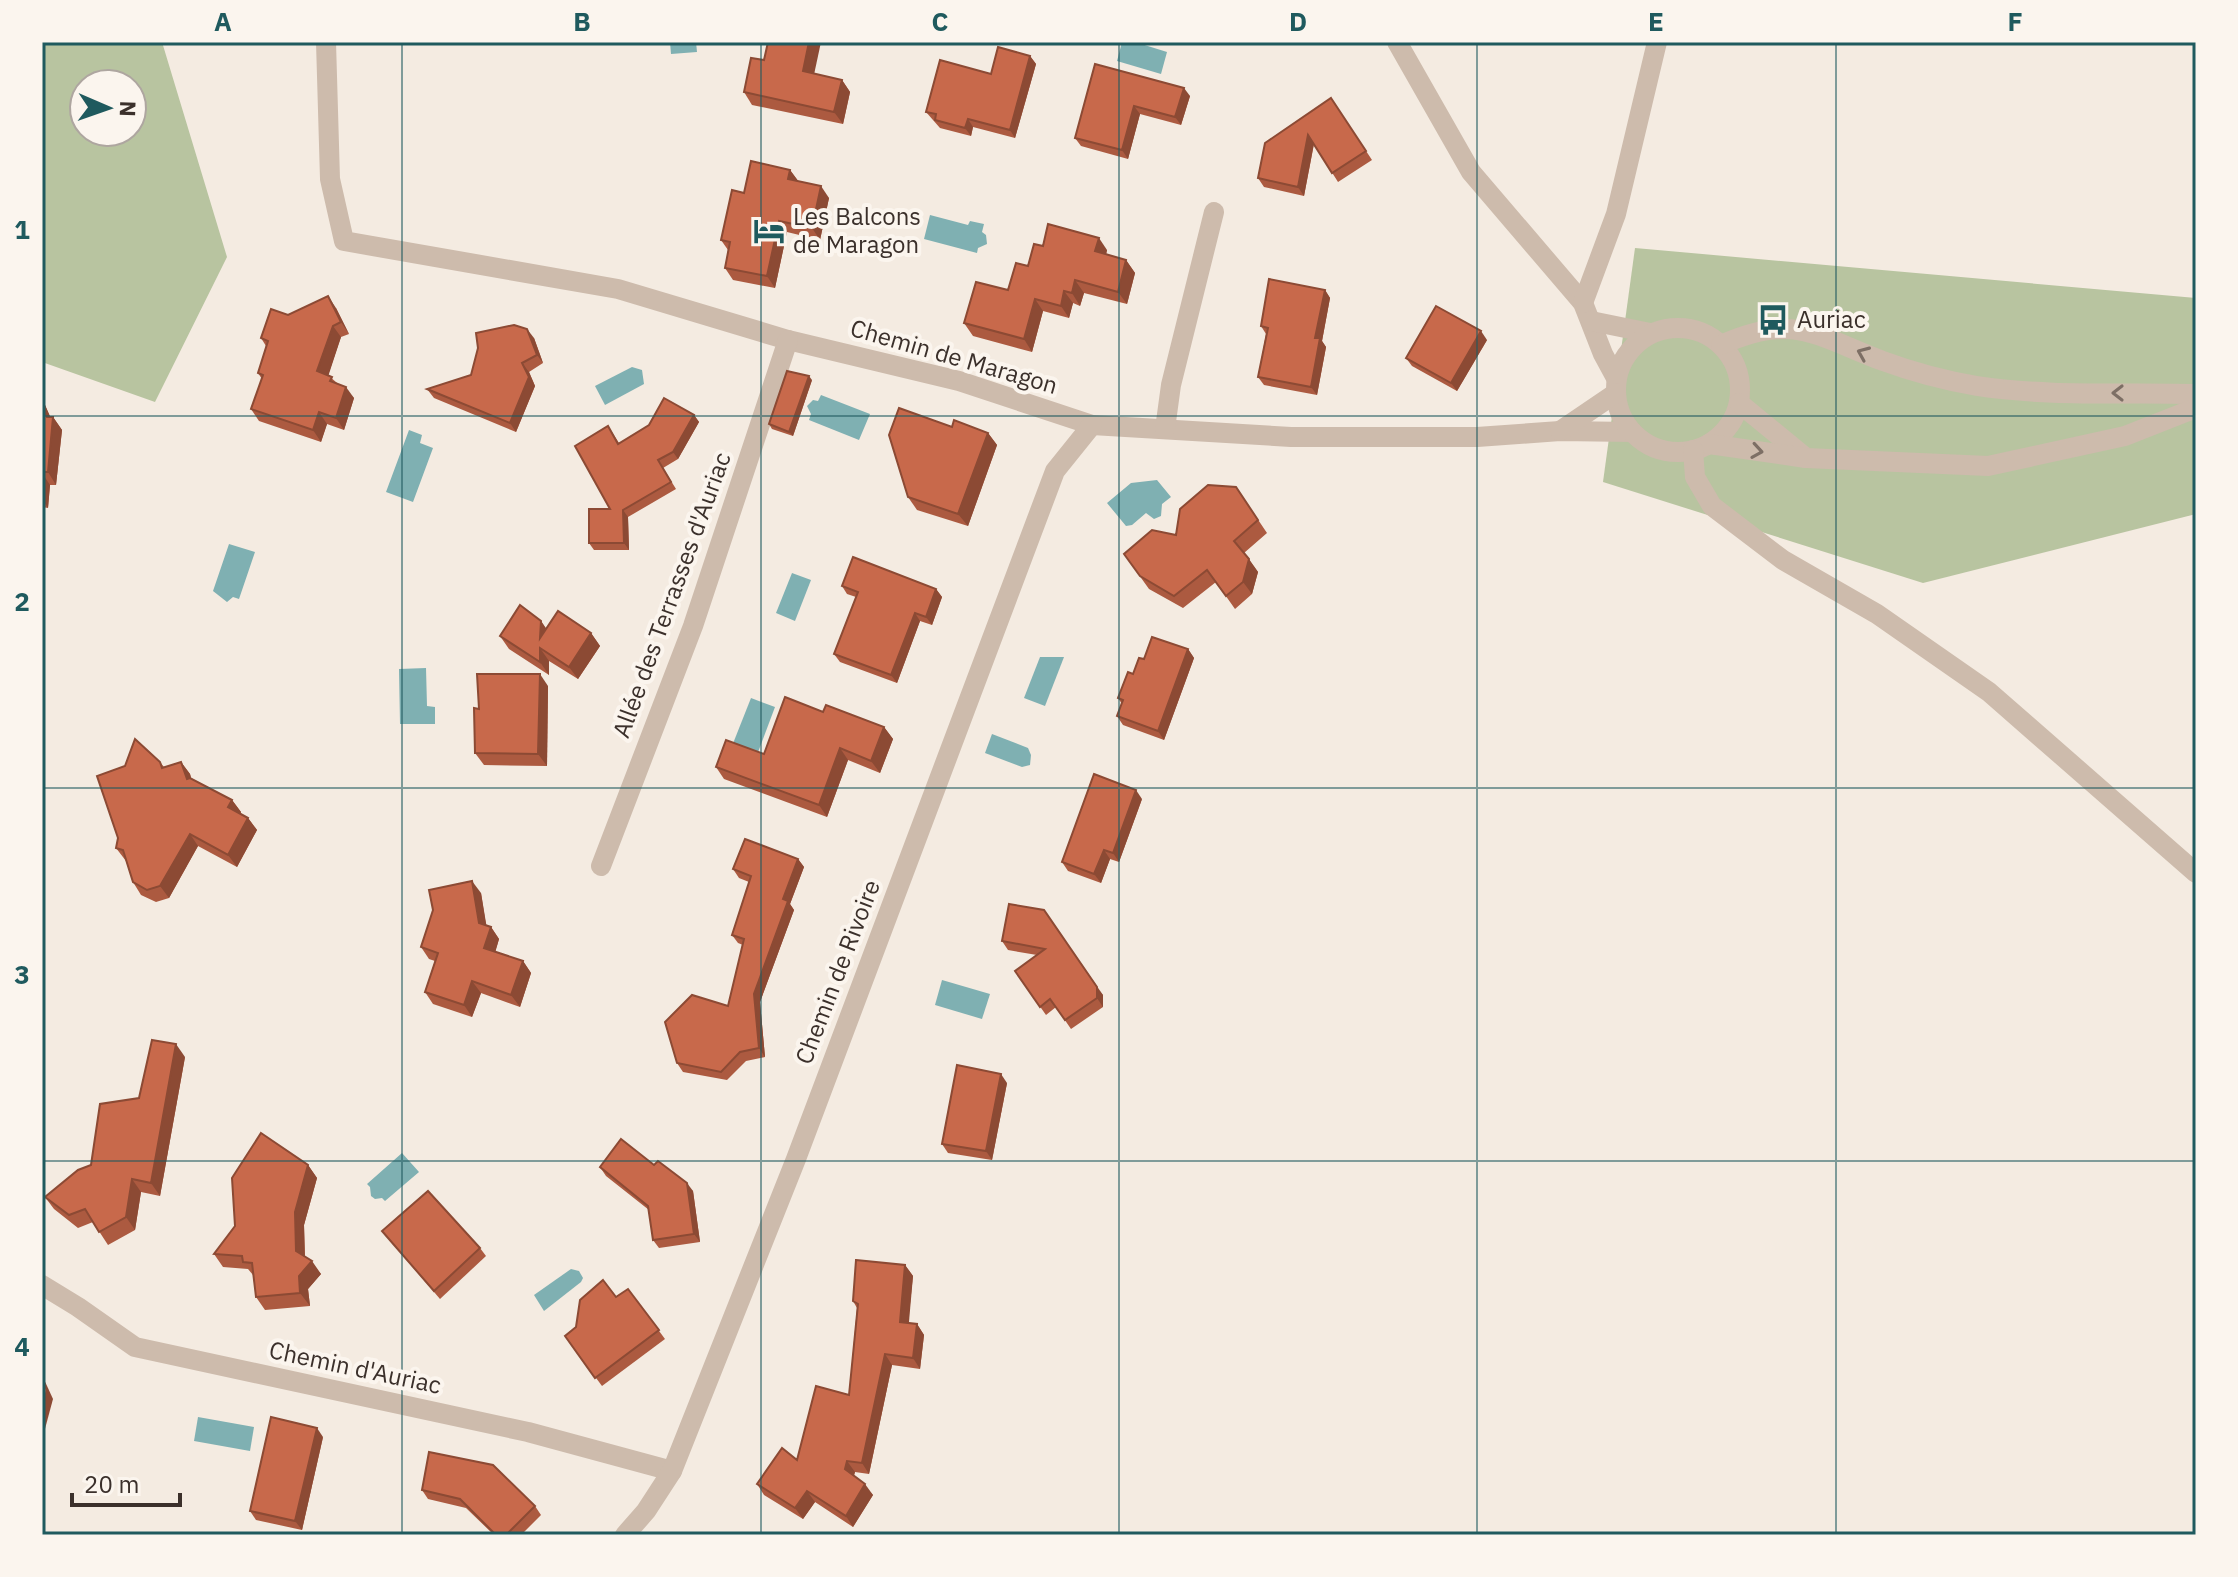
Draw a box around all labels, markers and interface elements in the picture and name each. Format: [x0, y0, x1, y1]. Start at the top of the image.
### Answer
text: A [214, 4, 232, 38]
text: B [573, 4, 591, 38]
text: C [932, 4, 949, 38]
text: D [1289, 4, 1307, 38]
text: E [1648, 4, 1664, 38]
text: F [2007, 4, 2023, 38]
north arrow [68, 68, 148, 148]
text: N [114, 100, 143, 117]
place label: Les Balcons de Maragon [793, 200, 921, 260]
text: 1 [14, 212, 30, 246]
hotel icon: Les Balcons de Maragon [752, 214, 786, 248]
bus stop icon: Auriac [1756, 303, 1790, 337]
place label: Auriac [1797, 303, 1866, 335]
street label: Chemin de Maragon [847, 311, 1062, 401]
one-way arrow [1857, 346, 1871, 362]
one-way arrow [2111, 384, 2124, 402]
one-way arrow [1751, 442, 1764, 459]
street label: Allée des Terrasses d'Auriac [604, 448, 738, 742]
text: 2 [14, 584, 30, 618]
street label: Chemin de Rivoire [787, 875, 887, 1068]
text: 3 [14, 957, 30, 991]
text: 4 [14, 1329, 30, 1363]
street label: Chemin d'Auriac [266, 1333, 444, 1401]
scale bar [72, 1457, 180, 1507]
text: 20 m [84, 1468, 139, 1500]

